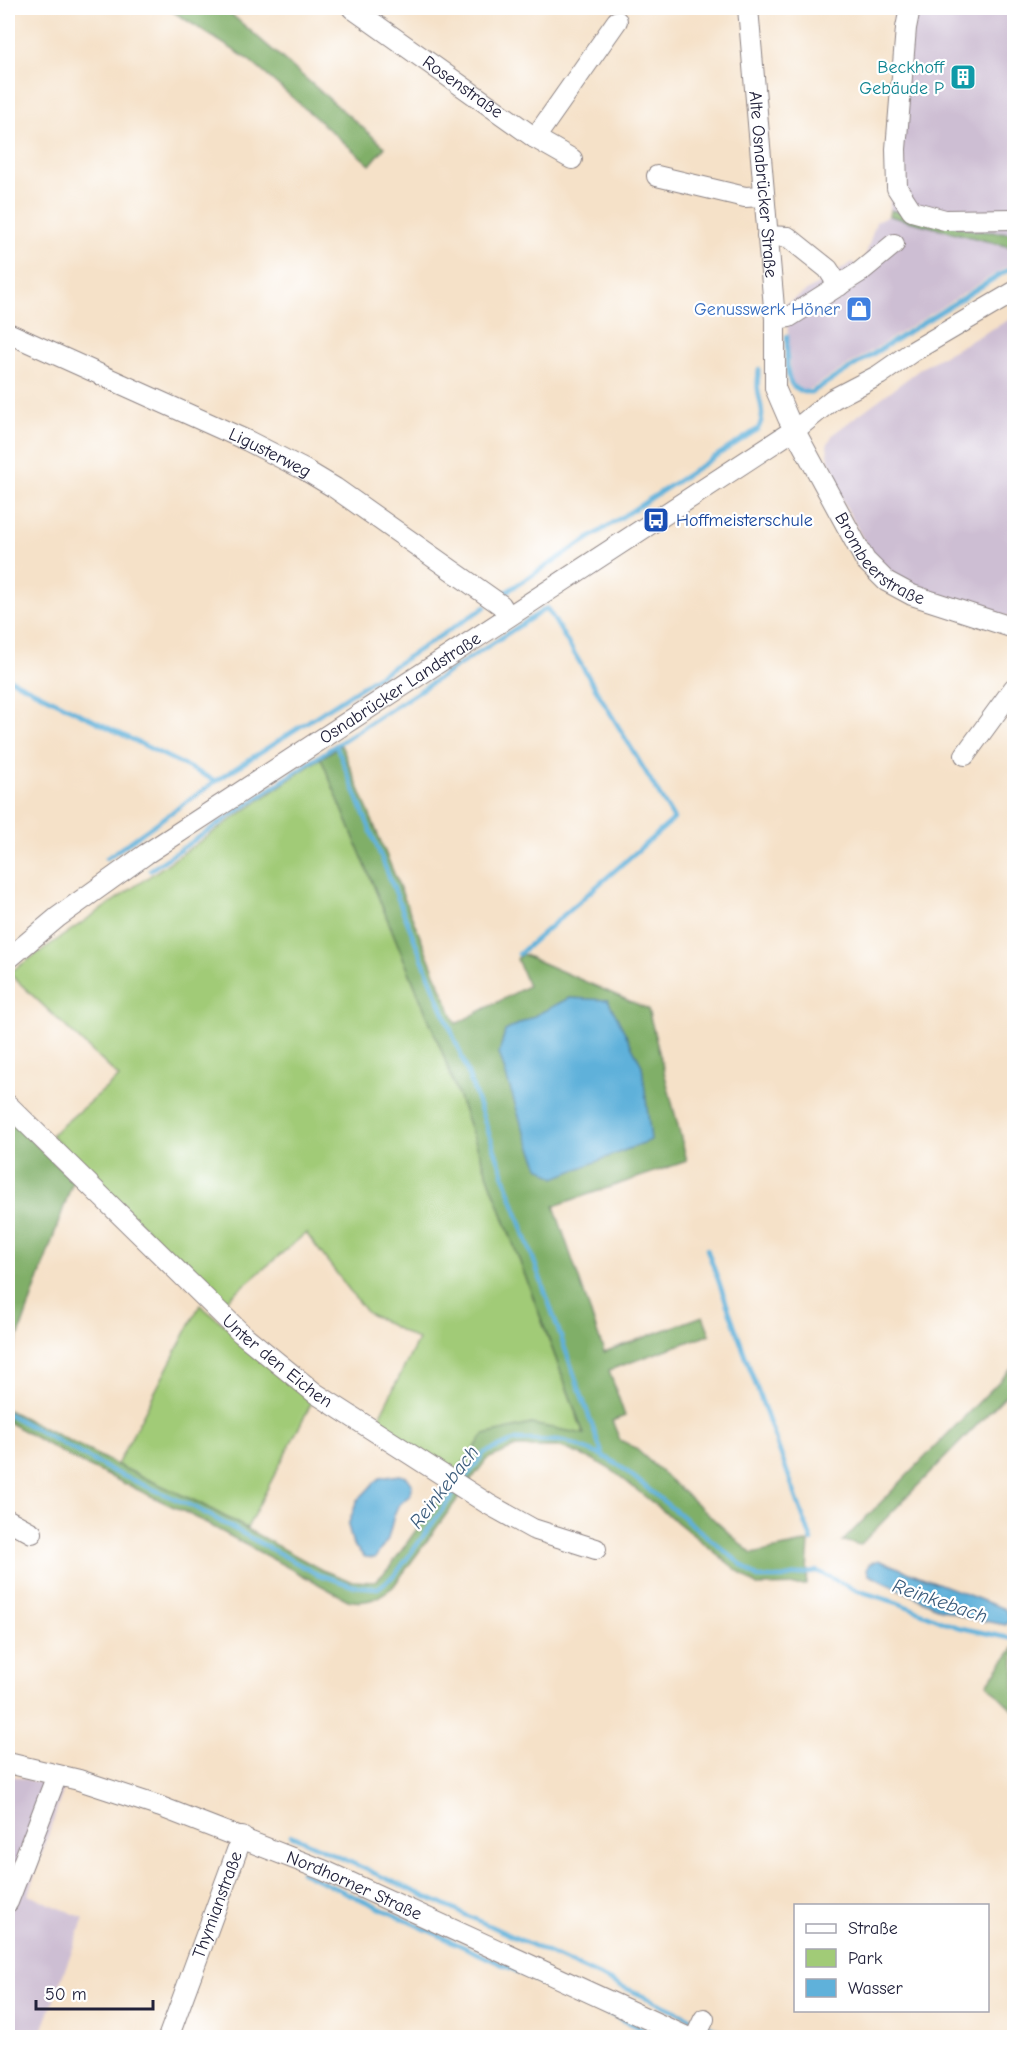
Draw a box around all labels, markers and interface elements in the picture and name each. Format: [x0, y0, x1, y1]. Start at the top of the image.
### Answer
street label: Rosenstraße [419, 51, 507, 122]
place label: Beckhoff Gebäude P [859, 57, 945, 99]
building icon: Beckhoff Gebäude P [948, 62, 978, 92]
street label: Alte Osnabrücker Straße [745, 90, 782, 279]
shop icon: Genusswerk Höner [844, 294, 874, 324]
place label: Genusswerk Höner [694, 299, 841, 320]
street label: Ligusterweg [226, 423, 315, 482]
bus stop icon: Hoffmeisterschule [641, 505, 671, 535]
street label: Brombeerstraße [831, 509, 927, 609]
place label: Hoffmeisterschule [676, 510, 813, 531]
street label: Osnabrücker Landstraße [315, 627, 484, 748]
street label: Unter den Eichen [218, 1310, 336, 1412]
water label: Reinkebach [405, 1441, 483, 1533]
water label: Reinkebach [890, 1574, 990, 1628]
street label: Nordhorner Straße [284, 1846, 425, 1924]
street label: Thymianstraße [188, 1848, 246, 1961]
legend [794, 1904, 989, 2012]
text: Straße [848, 1918, 898, 1939]
text: Park [848, 1948, 883, 1969]
scale bar [36, 1973, 153, 2011]
text: Wasser [848, 1978, 904, 1999]
text: 50 m [45, 1984, 87, 2005]

